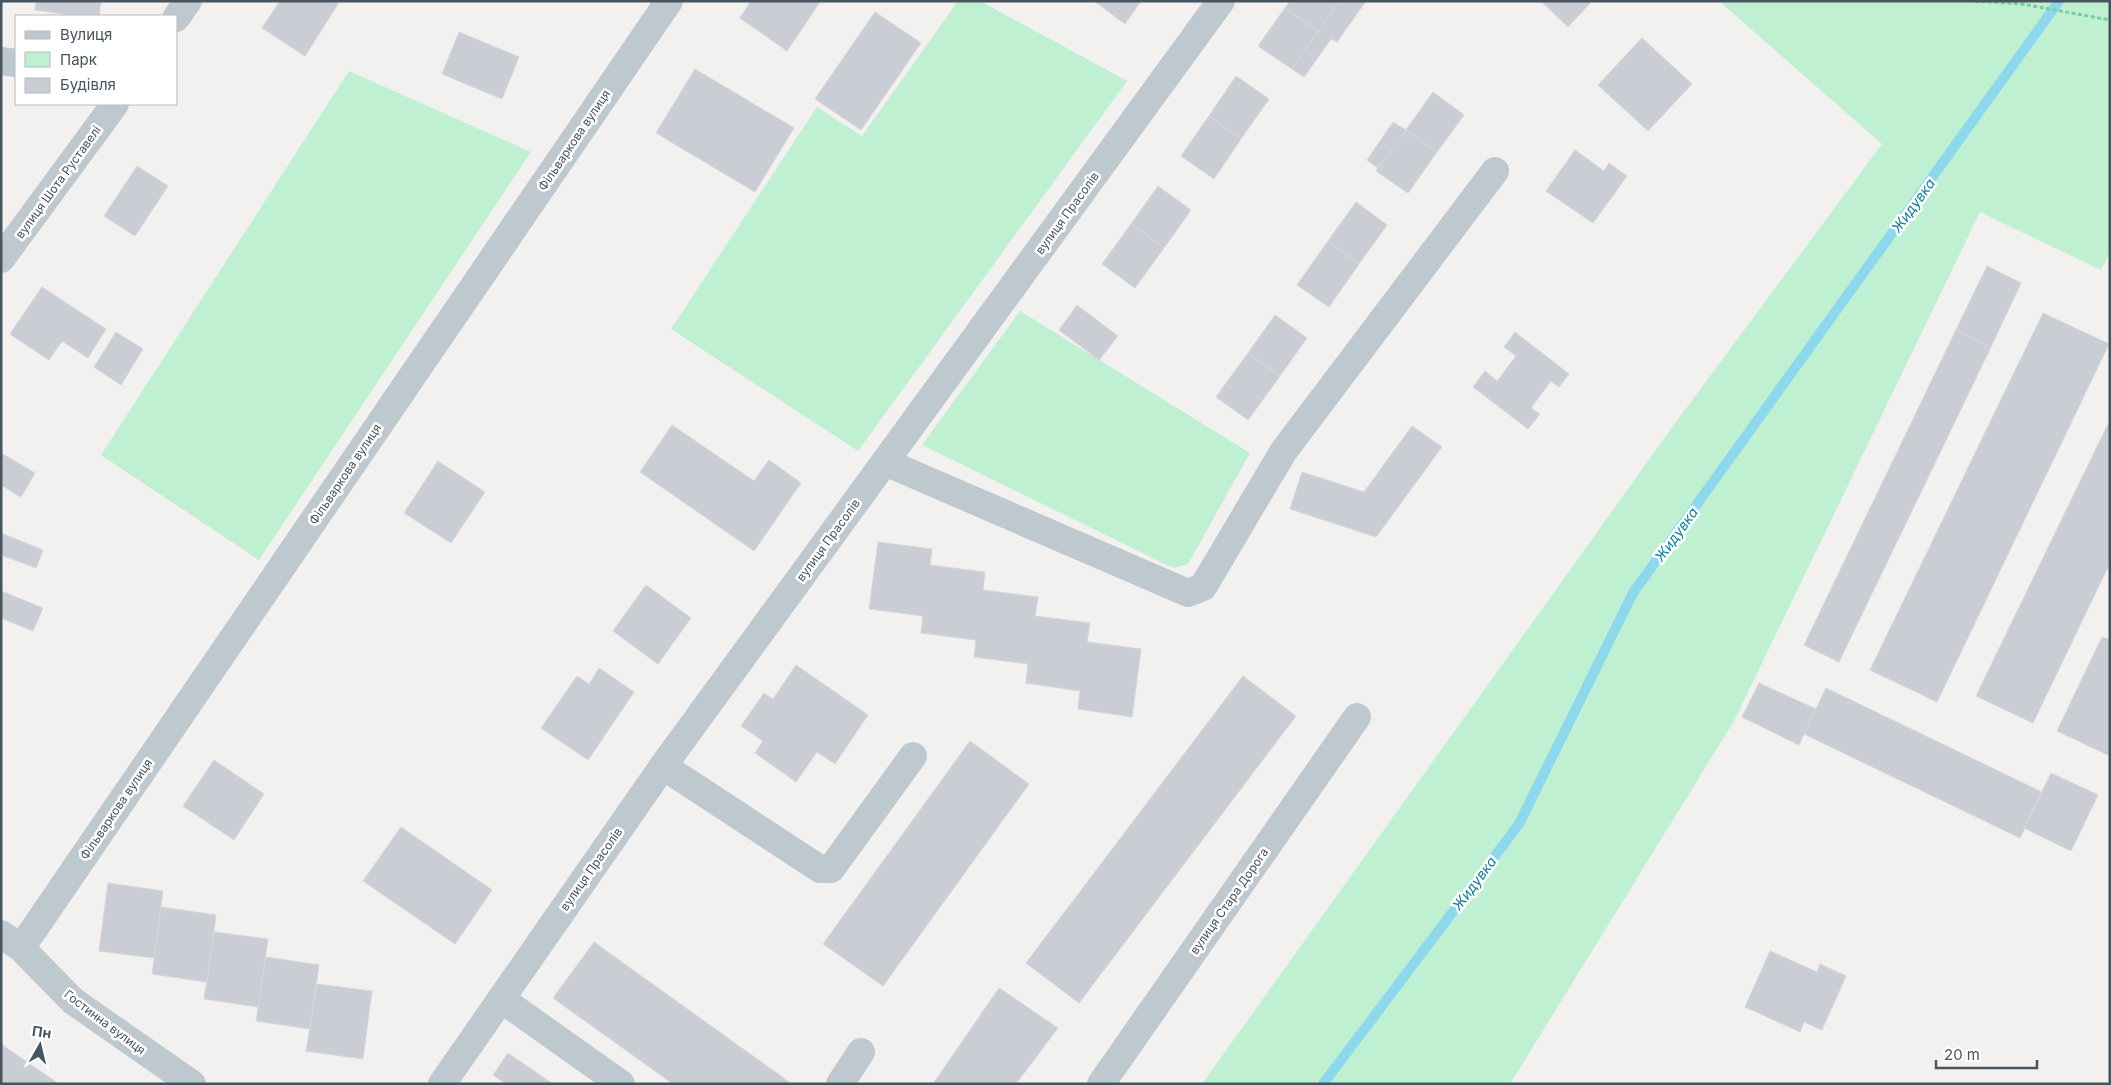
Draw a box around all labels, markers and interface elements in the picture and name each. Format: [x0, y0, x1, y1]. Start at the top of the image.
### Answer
legend [15, 15, 178, 105]
text: Вулиця [60, 25, 112, 44]
text: Парк [60, 50, 97, 69]
text: Будівля [60, 75, 116, 94]
street label: Фільваркова вулиця [535, 87, 613, 193]
street label: вулиця Шота Руставелі [12, 123, 104, 241]
street label: вулиця Прасолів [1032, 169, 1102, 257]
water label: Жидувка [1887, 174, 1938, 236]
street label: Фільваркова вулиця [306, 421, 384, 527]
street label: вулиця Прасолів [793, 496, 863, 584]
water label: Жидувка [1650, 503, 1701, 565]
street label: Фільваркова вулиця [77, 756, 155, 862]
street label: вулиця Прасолів [557, 824, 625, 913]
street label: вулиця Стара Дорога [1187, 845, 1271, 957]
water label: Жидувка [1448, 853, 1500, 914]
street label: Гостинна вулиця [61, 987, 149, 1057]
north arrow [15, 1020, 65, 1070]
text: Пн [31, 1022, 53, 1041]
scale bar [1936, 1038, 2037, 1070]
text: 20 m [1944, 1045, 1980, 1064]

